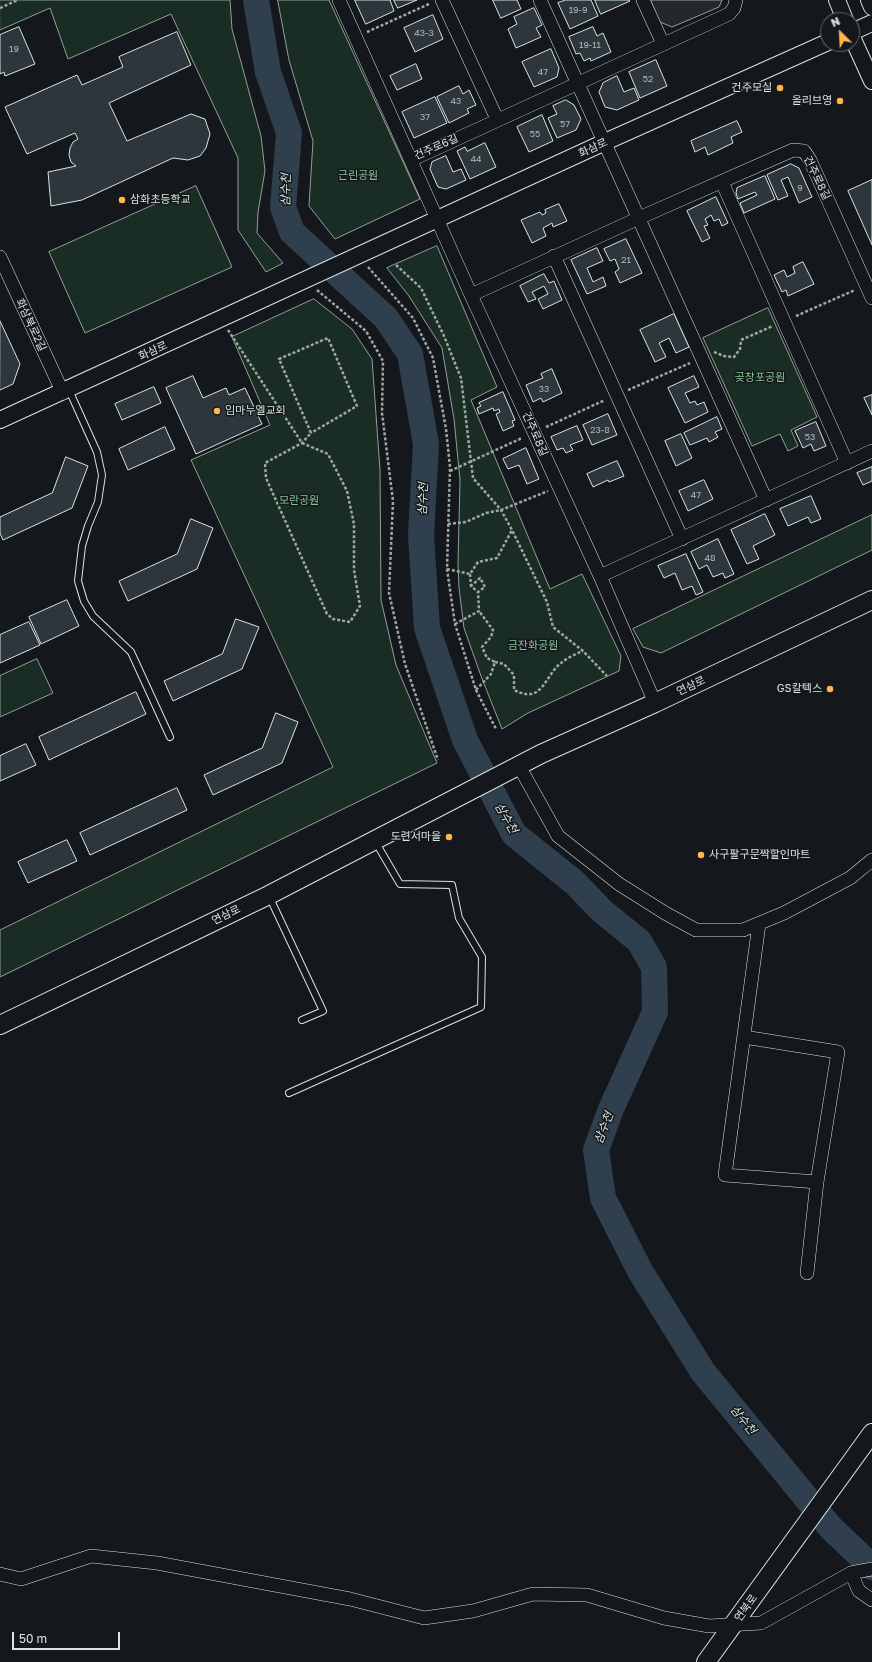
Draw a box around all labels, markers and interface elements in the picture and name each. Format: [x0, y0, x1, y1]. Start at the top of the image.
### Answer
house number: 19-9 [569, 5, 587, 15]
north arrow [820, 12, 860, 52]
text: N [829, 14, 842, 29]
house number: 43-3 [414, 28, 434, 38]
house number: 19-11 [579, 40, 601, 50]
house number: 19 [9, 44, 19, 54]
house number: 47 [538, 67, 548, 77]
house number: 52 [643, 74, 653, 84]
place label: 건주모실 [732, 81, 772, 95]
marker: 건주모실 [775, 83, 785, 93]
place label: 올리브영 [792, 94, 832, 108]
house number: 43 [451, 96, 461, 106]
marker: 올리브영 [835, 96, 845, 106]
house number: 37 [420, 112, 430, 122]
house number: 57 [560, 119, 570, 129]
house number: 55 [530, 129, 540, 139]
street label: 건주로6길 [412, 131, 460, 163]
street label: 화삼로 [576, 136, 610, 160]
house number: 44 [471, 154, 481, 164]
street label: 건주로8길 [801, 154, 833, 202]
park label: 근린공원 [338, 169, 378, 183]
water label: 삼수천 [279, 173, 293, 207]
house number: 9 [797, 183, 803, 193]
place label: 삼화초등학교 [130, 193, 191, 207]
marker: 삼화초등학교 [117, 195, 127, 205]
house number: 21 [621, 255, 631, 265]
street label: 화삼북로2길 [13, 296, 49, 354]
street label: 화삼로 [136, 339, 170, 363]
park label: 곶창포공원 [735, 371, 785, 385]
house number: 33 [539, 384, 549, 394]
place label: 임마누엘교회 [225, 404, 286, 418]
marker: 임마누엘교회 [212, 406, 222, 416]
street label: 건주로8길 [519, 410, 551, 458]
house number: 23-8 [590, 425, 610, 435]
house number: 53 [805, 432, 815, 442]
water label: 삼수천 [415, 482, 431, 516]
house number: 47 [691, 490, 701, 500]
park label: 모란공원 [279, 494, 319, 508]
house number: 48 [705, 553, 715, 563]
park label: 금잔화공원 [508, 639, 558, 653]
street label: 연삼로 [674, 674, 708, 698]
place label: GS칼텍스 [777, 682, 822, 696]
marker: GS칼텍스 [825, 684, 835, 694]
water label: 삼수천 [491, 800, 521, 836]
place label: 도련서마을 [390, 830, 441, 844]
marker: 도련서마을 [444, 832, 454, 842]
place label: 사구팔구문짝할인마트 [709, 848, 810, 862]
marker: 사구팔구문짝할인마트 [696, 850, 706, 860]
street label: 연삼로 [209, 902, 243, 928]
water label: 삼수천 [591, 1110, 617, 1146]
water label: 삼수천 [727, 1403, 759, 1437]
street label: 연북로 [732, 1592, 760, 1624]
scale bar [14, 1624, 122, 1650]
text: 50 m [19, 1631, 47, 1646]

